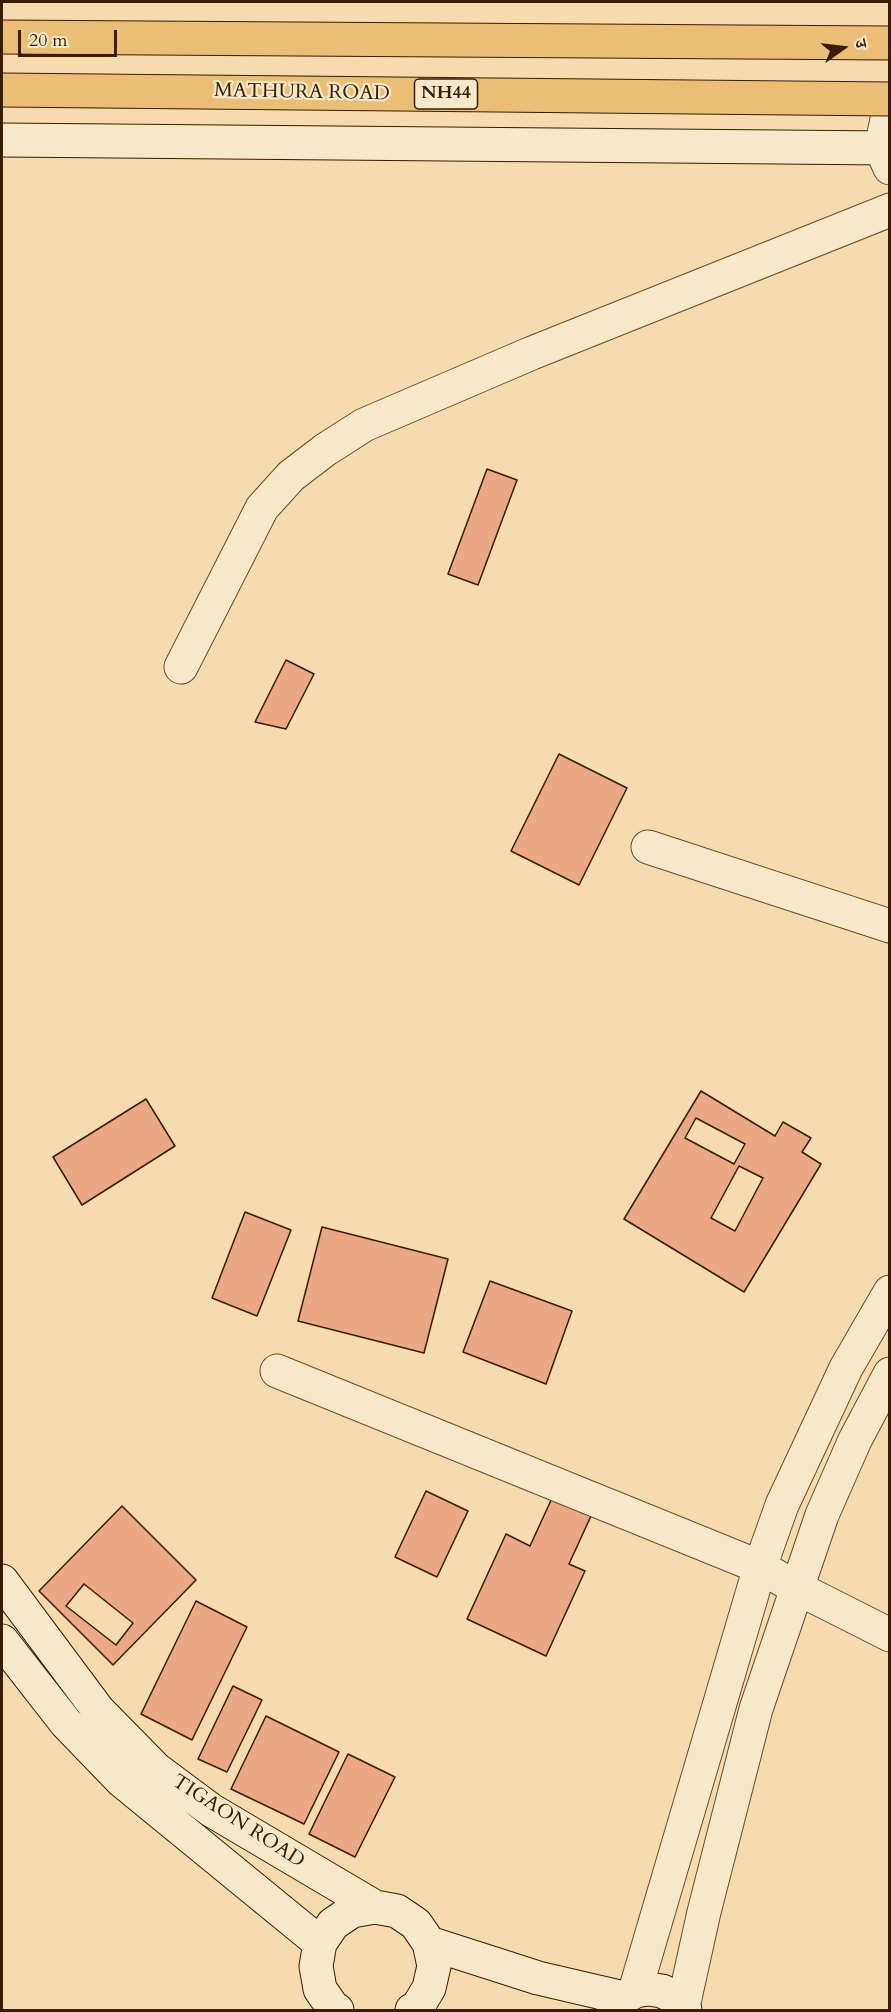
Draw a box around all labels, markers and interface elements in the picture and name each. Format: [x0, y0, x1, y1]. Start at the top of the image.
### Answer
scale bar [21, 18, 120, 56]
north arrow [813, 18, 873, 78]
text: 20 m [29, 28, 68, 53]
text: उ [849, 37, 872, 50]
street label: MATHURA ROAD [214, 79, 390, 107]
road number: NH44 [414, 79, 478, 109]
street label: TIGAON ROAD [167, 1770, 309, 1874]

